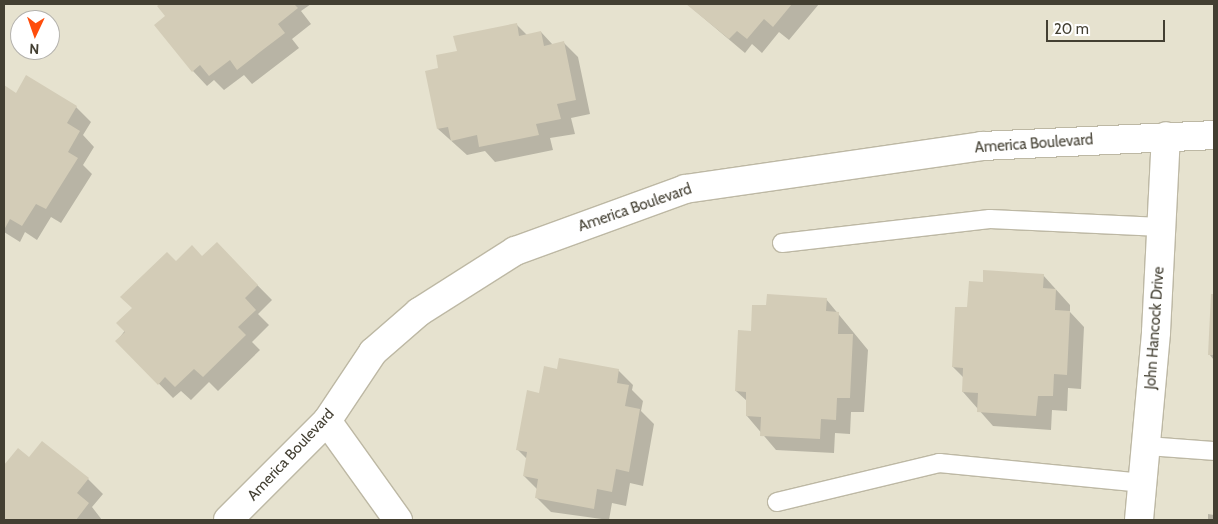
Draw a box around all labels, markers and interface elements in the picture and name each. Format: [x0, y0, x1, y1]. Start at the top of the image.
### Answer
north arrow [10, 10, 60, 60]
scale bar [1048, 10, 1167, 42]
text: 20 m [1054, 20, 1089, 38]
text: N [29, 40, 40, 58]
street label: America Boulevard [974, 131, 1094, 157]
street label: America Boulevard [576, 180, 694, 236]
street label: John Hancock Drive [1142, 266, 1168, 390]
street label: America Boulevard [244, 405, 338, 505]

